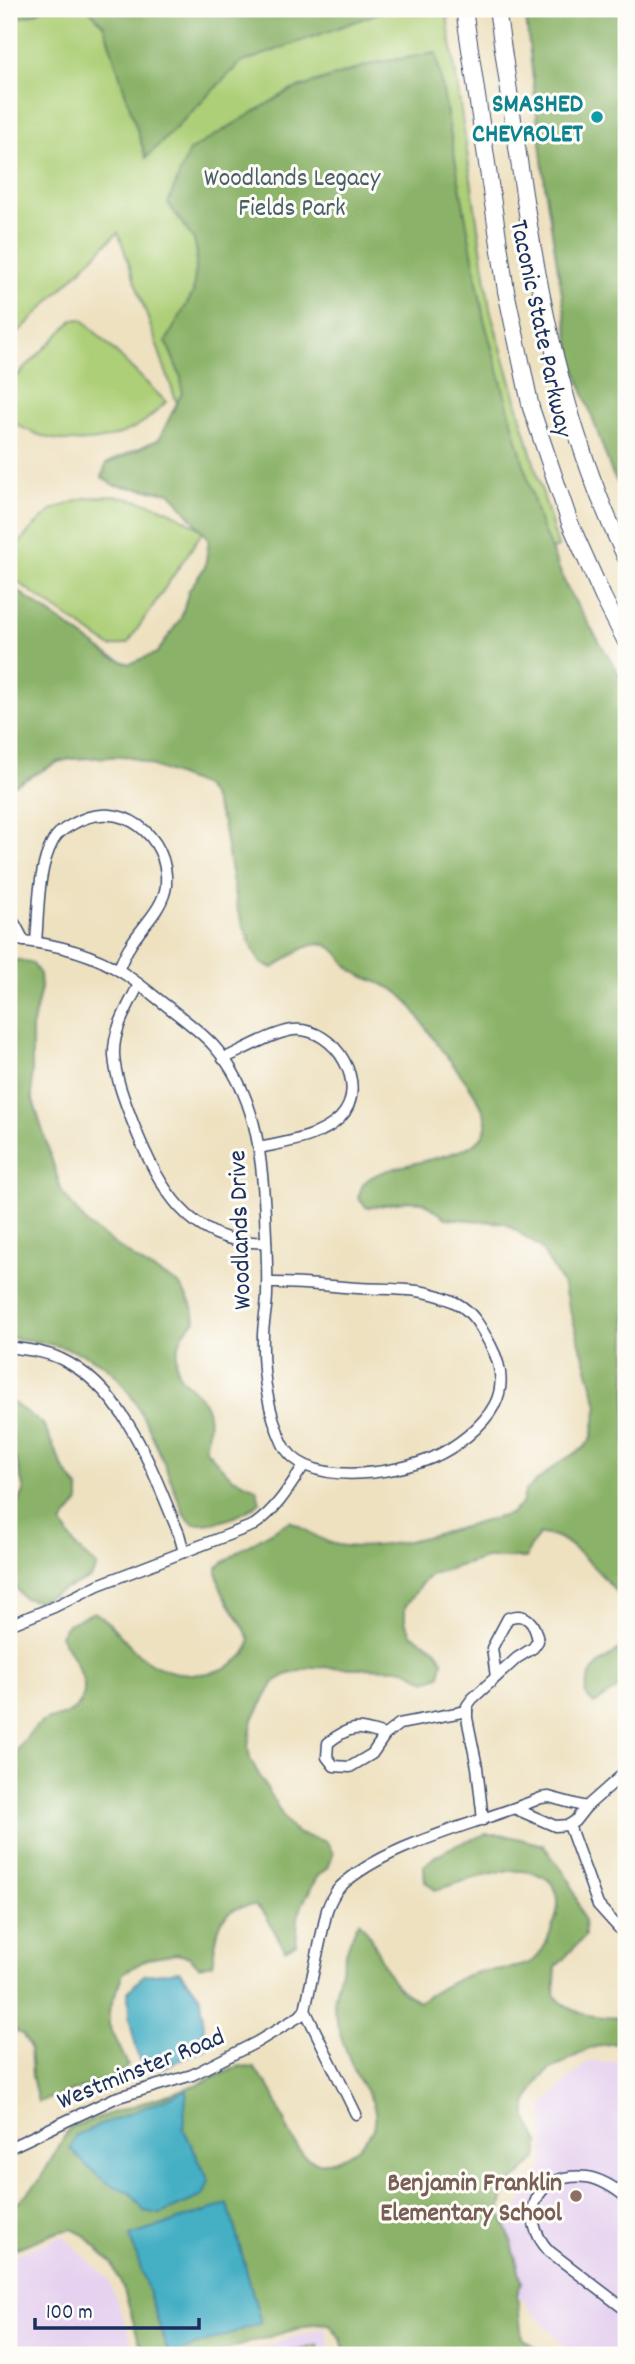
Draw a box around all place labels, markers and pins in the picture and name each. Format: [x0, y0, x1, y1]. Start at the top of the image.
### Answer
place label: SMASHED CHEVROLET [472, 87, 584, 154]
marker: SMASHED CHEVROLET [589, 109, 605, 125]
place label: Benjamin Franklin Elementary School [380, 2166, 563, 2233]
marker: Benjamin Franklin Elementary School [568, 2188, 584, 2204]

